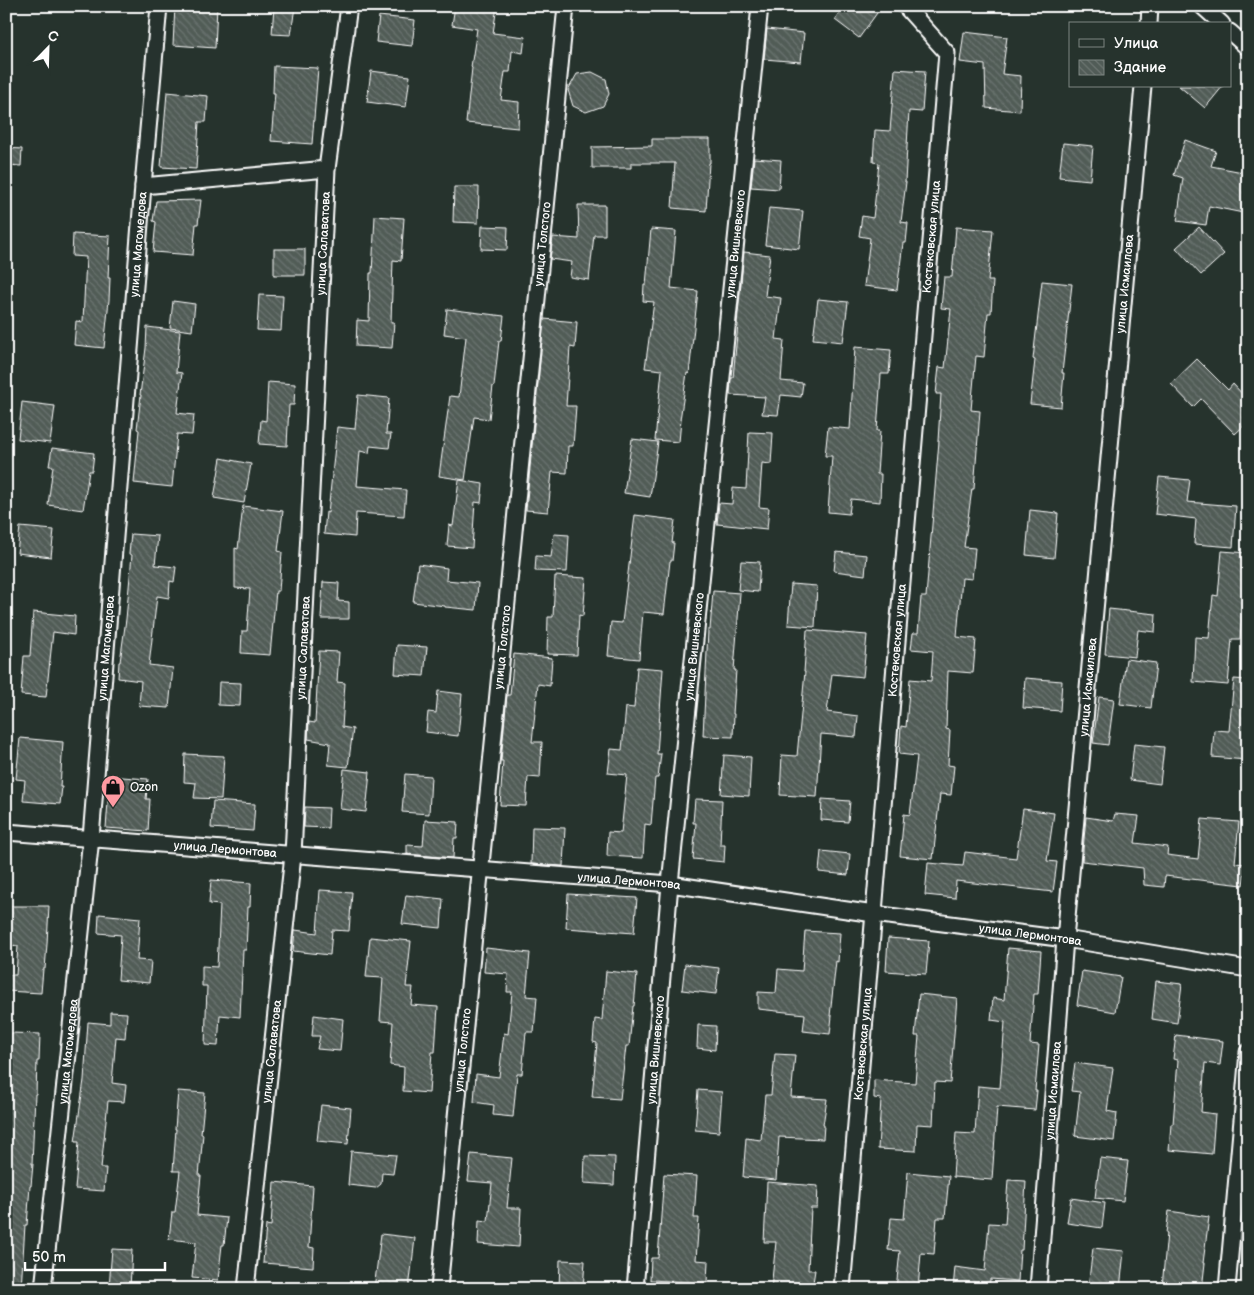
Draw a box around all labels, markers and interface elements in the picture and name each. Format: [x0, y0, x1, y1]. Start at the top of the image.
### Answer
north arrow [22, 22, 72, 72]
legend [1069, 22, 1232, 88]
text: С [45, 27, 61, 46]
text: Улица [1114, 34, 1159, 53]
text: Здание [1114, 58, 1166, 77]
street label: Костековская улица [920, 180, 944, 294]
street label: улица Вишневского [723, 189, 749, 299]
street label: улица Магомедова [127, 191, 151, 298]
street label: улица Салаватова [314, 191, 334, 296]
street label: улица Толстого [531, 201, 555, 287]
street label: улица Исмаилова [1113, 234, 1137, 334]
street label: Костековская улица [885, 583, 910, 697]
street label: улица Вишневского [682, 592, 708, 702]
street label: улица Магомедова [95, 595, 118, 702]
street label: улица Салаватова [294, 596, 314, 700]
street label: улица Толстого [491, 604, 515, 690]
street label: улица Исмаилова [1077, 637, 1101, 737]
shop icon: Ozon [100, 774, 126, 808]
place label: Ozon [130, 780, 158, 795]
street label: улица Лермонтова [173, 838, 278, 861]
street label: улица Лермонтова [577, 870, 682, 893]
street label: улица Лермонтова [978, 921, 1083, 950]
street label: Костековская улица [851, 987, 876, 1101]
street label: улица Вишневского [644, 995, 668, 1105]
street label: улица Магомедова [56, 998, 82, 1105]
street label: улица Салаватова [259, 999, 285, 1104]
street label: улица Толстого [452, 1007, 475, 1093]
street label: улица Исмаилова [1043, 1040, 1065, 1141]
scale bar [25, 1240, 165, 1272]
text: 50 m [32, 1248, 66, 1267]

